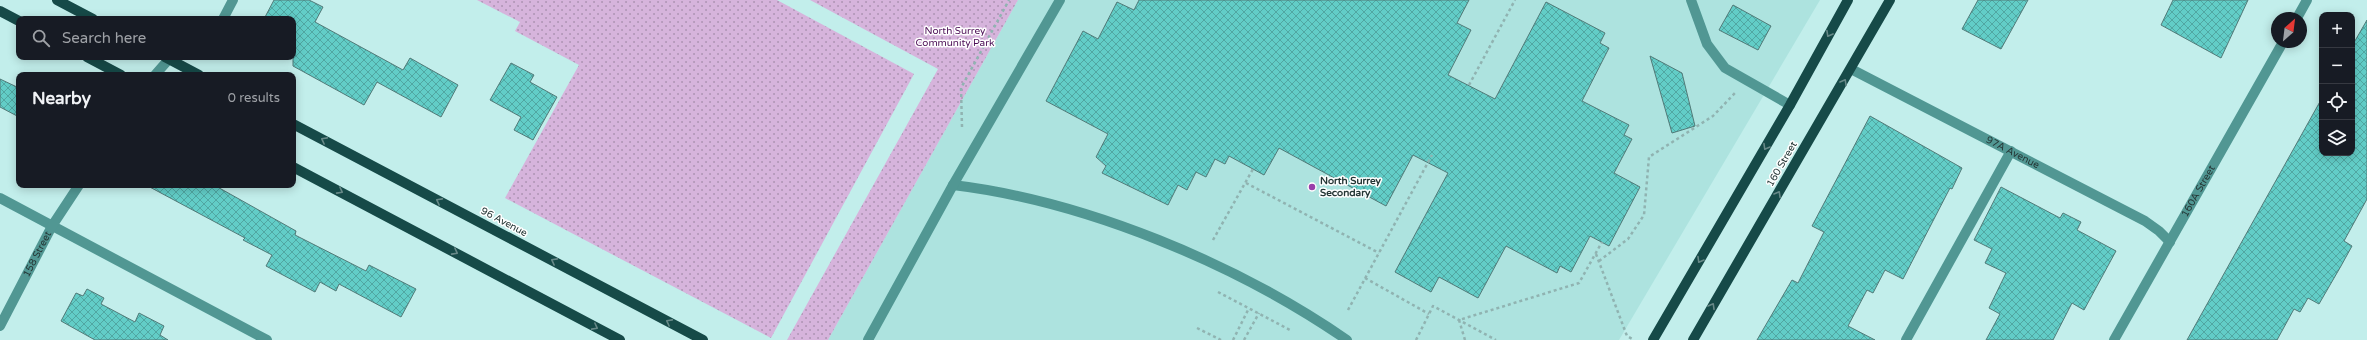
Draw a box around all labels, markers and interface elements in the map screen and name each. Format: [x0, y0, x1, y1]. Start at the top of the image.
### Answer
north arrow [2271, 12, 2307, 48]
map controls [2319, 12, 2355, 156]
button: + [2319, 12, 2355, 48]
search box [16, 16, 296, 60]
park label: North Surrey Community Park [916, 25, 995, 49]
icon: search [30, 27, 52, 49]
text: Search here [62, 29, 146, 47]
one-way arrow [1827, 30, 1834, 37]
button: − [2319, 48, 2355, 84]
one-way arrow [1839, 79, 1846, 86]
button: locate [2319, 84, 2355, 120]
text: Nearby [32, 88, 91, 109]
text: 0 results [228, 90, 280, 106]
button: layers [2319, 120, 2355, 156]
street label: 97A Avenue [1984, 134, 2042, 171]
one-way arrow [320, 138, 328, 145]
street label: 160 Street [1764, 139, 1800, 189]
one-way arrow [1763, 143, 1770, 150]
street label: 160A Street [2179, 163, 2218, 219]
place label: North Surrey Secondary [1320, 175, 1382, 199]
marker: North Surrey Secondary [1307, 182, 1317, 192]
one-way arrow [336, 187, 343, 194]
one-way arrow [1773, 191, 1781, 198]
one-way arrow [435, 198, 443, 206]
street label: 96 Avenue [479, 205, 530, 239]
street label: 158 Street [20, 229, 54, 279]
one-way arrow [450, 248, 458, 255]
one-way arrow [1698, 256, 1705, 263]
one-way arrow [551, 259, 558, 266]
one-way arrow [1708, 303, 1715, 310]
one-way arrow [666, 319, 673, 327]
one-way arrow [590, 322, 598, 330]

